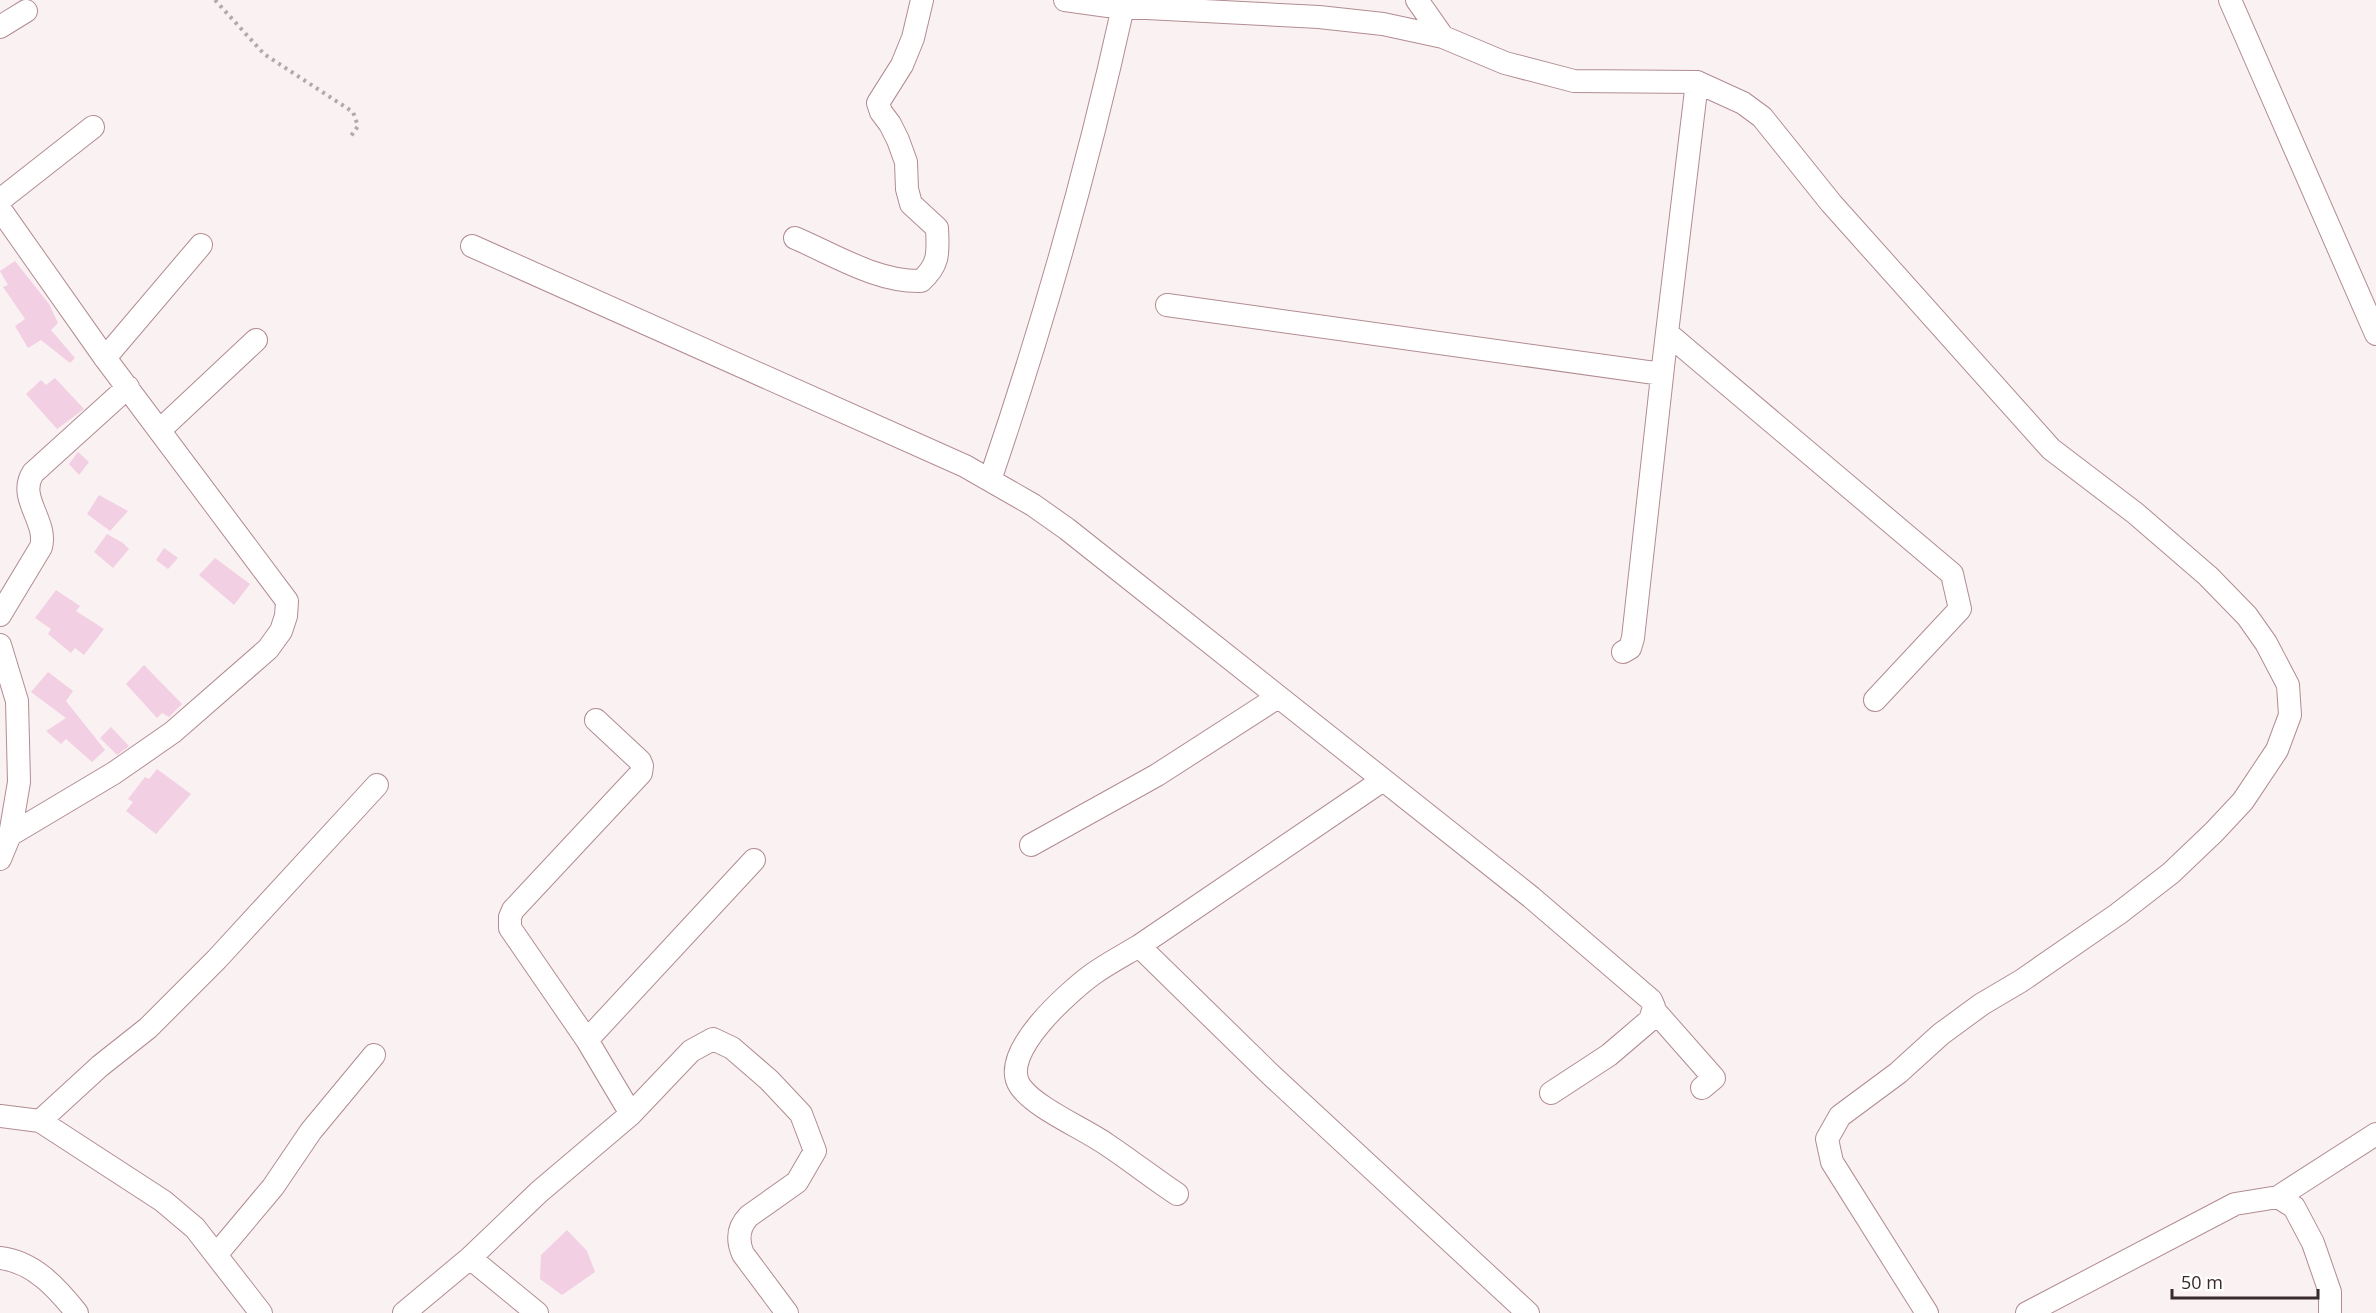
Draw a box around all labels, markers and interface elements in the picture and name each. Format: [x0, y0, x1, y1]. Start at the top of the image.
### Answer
scale bar [2172, 1262, 2318, 1300]
text: 50 m [2181, 1270, 2223, 1294]

